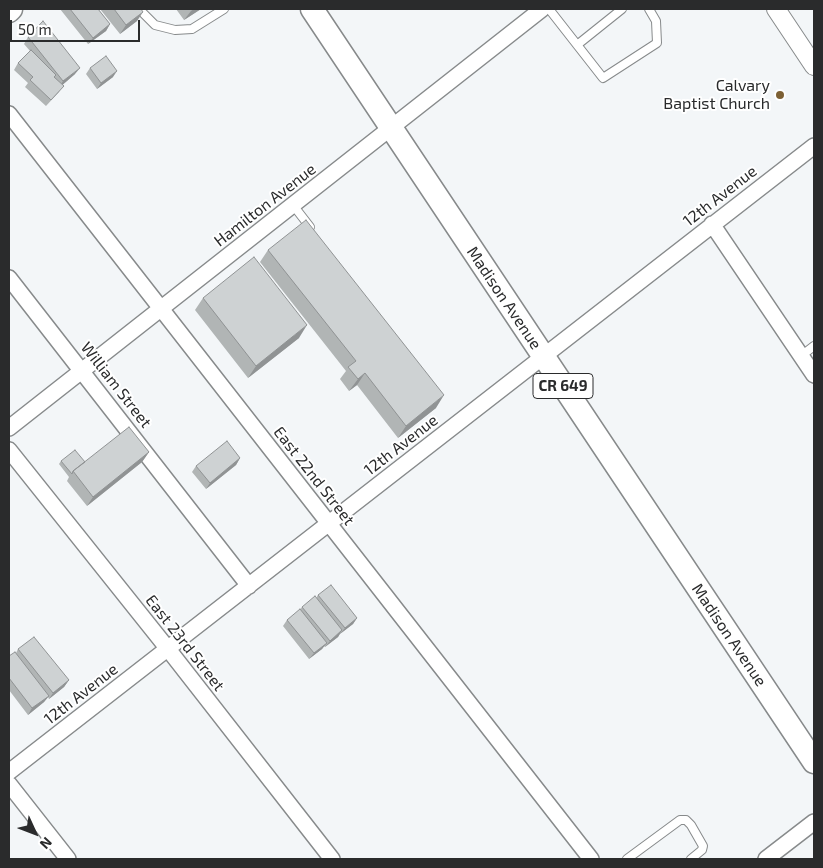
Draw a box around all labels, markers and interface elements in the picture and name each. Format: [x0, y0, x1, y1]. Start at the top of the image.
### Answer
scale bar [12, 10, 142, 42]
text: 50 m [18, 20, 52, 38]
place label: Calvary Baptist Church [663, 76, 770, 114]
marker: Calvary Baptist Church [774, 89, 786, 101]
street label: Hamilton Avenue [210, 159, 320, 251]
street label: 12th Avenue [679, 161, 761, 231]
street label: Madison Avenue [463, 243, 545, 353]
street label: William Street [77, 338, 155, 432]
road number: CR 649 [533, 374, 593, 398]
street label: 12th Avenue [360, 410, 442, 480]
street label: East 22nd Street [269, 423, 359, 529]
street label: Madison Avenue [688, 580, 770, 690]
street label: East 23rd Street [141, 591, 229, 695]
street label: 12th Avenue [40, 659, 122, 729]
north arrow [10, 808, 60, 858]
text: N [37, 834, 56, 853]

